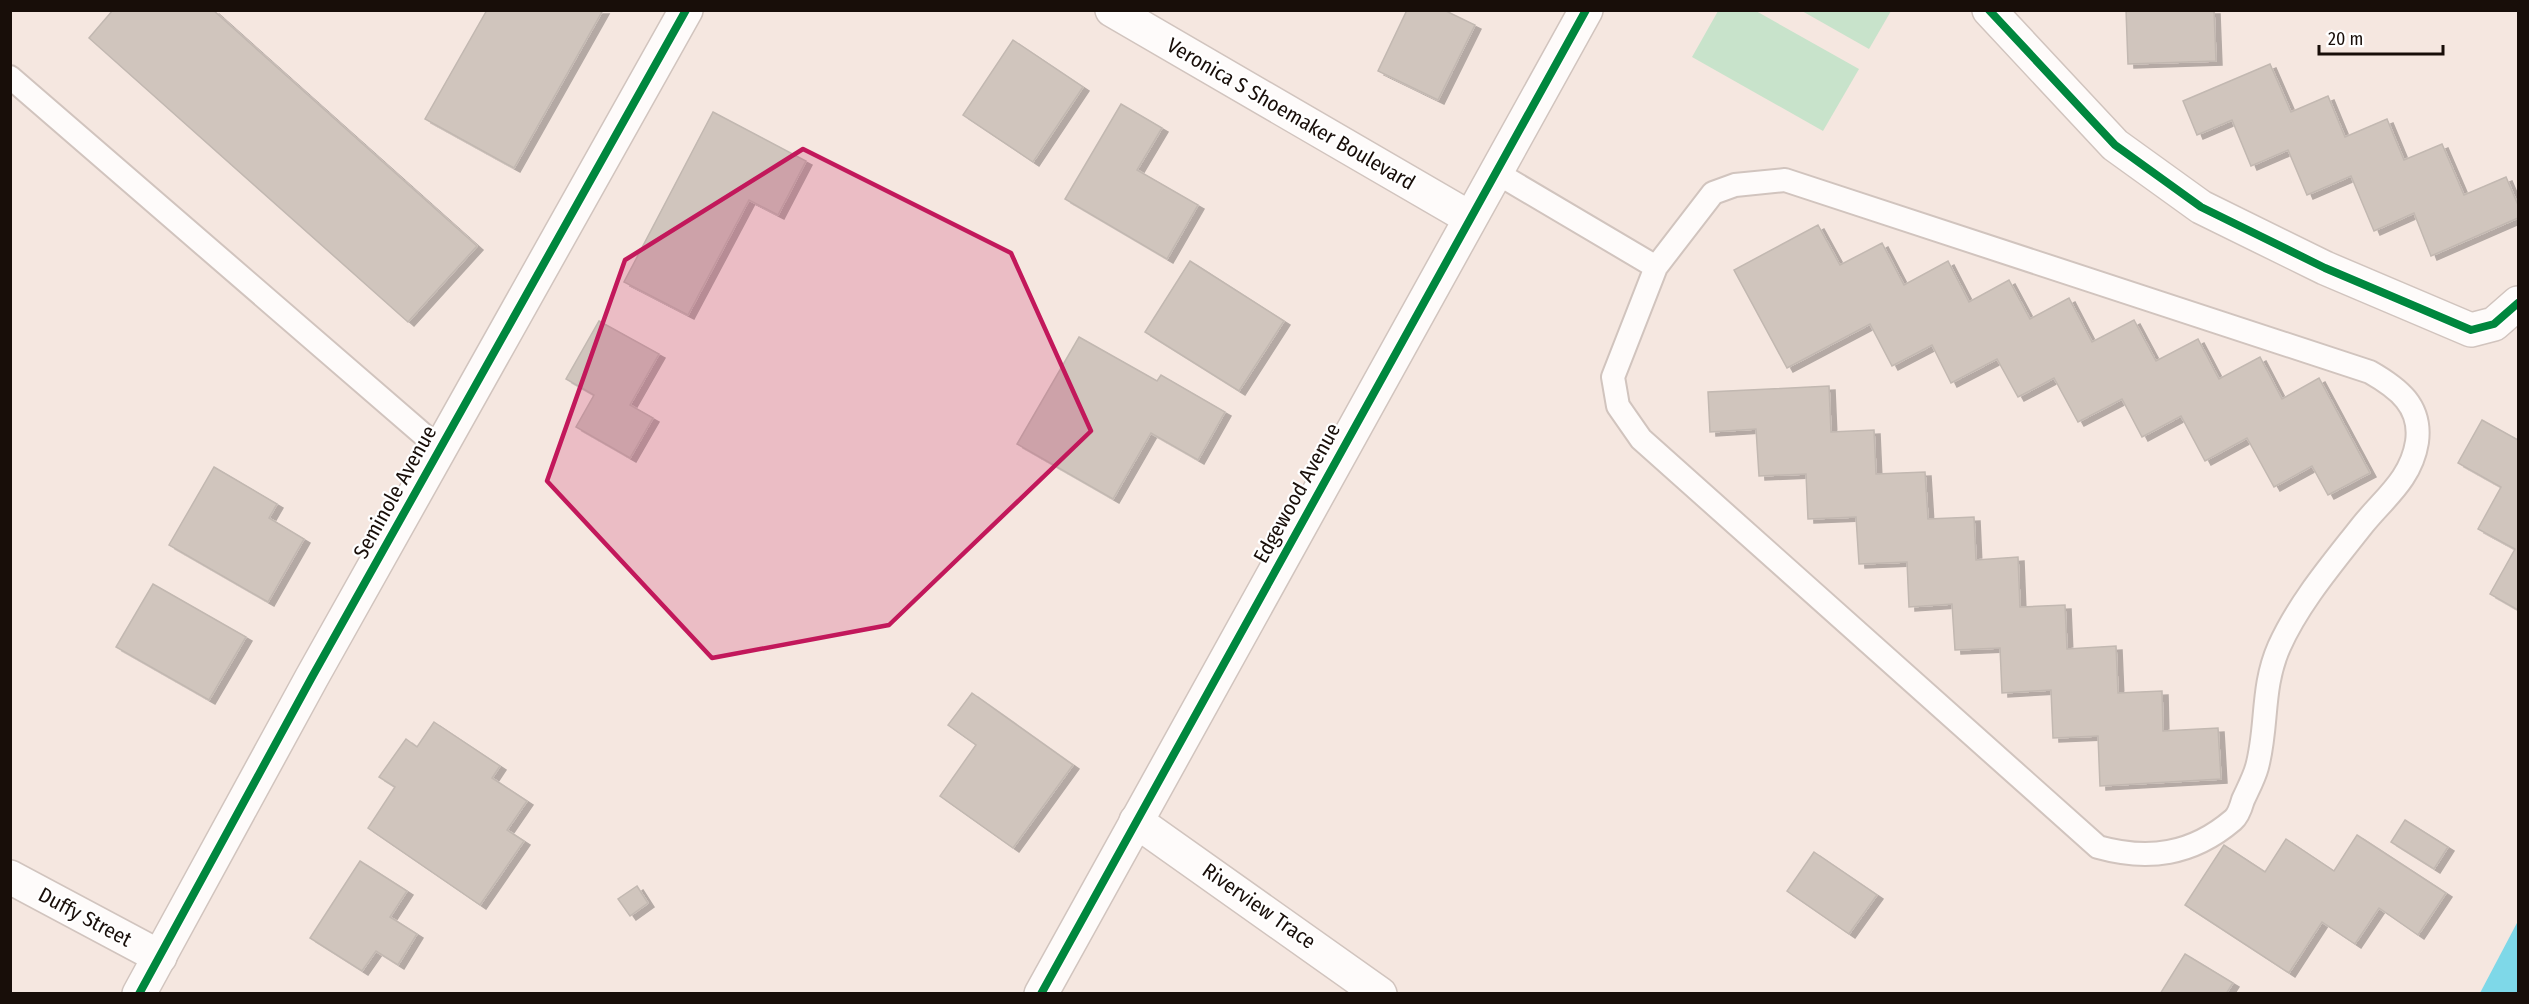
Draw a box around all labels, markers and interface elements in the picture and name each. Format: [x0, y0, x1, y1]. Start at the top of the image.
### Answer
scale bar [2319, 18, 2444, 56]
text: 20 m [2328, 28, 2363, 50]
street label: Veronica S Shoemaker Boulevard [1162, 32, 1420, 196]
street label: Edgewood Avenue [1248, 419, 1346, 567]
street label: Seminole Avenue [348, 421, 442, 563]
street label: Riverview Trace [1197, 857, 1321, 955]
street label: Duffy Street [34, 882, 136, 952]

